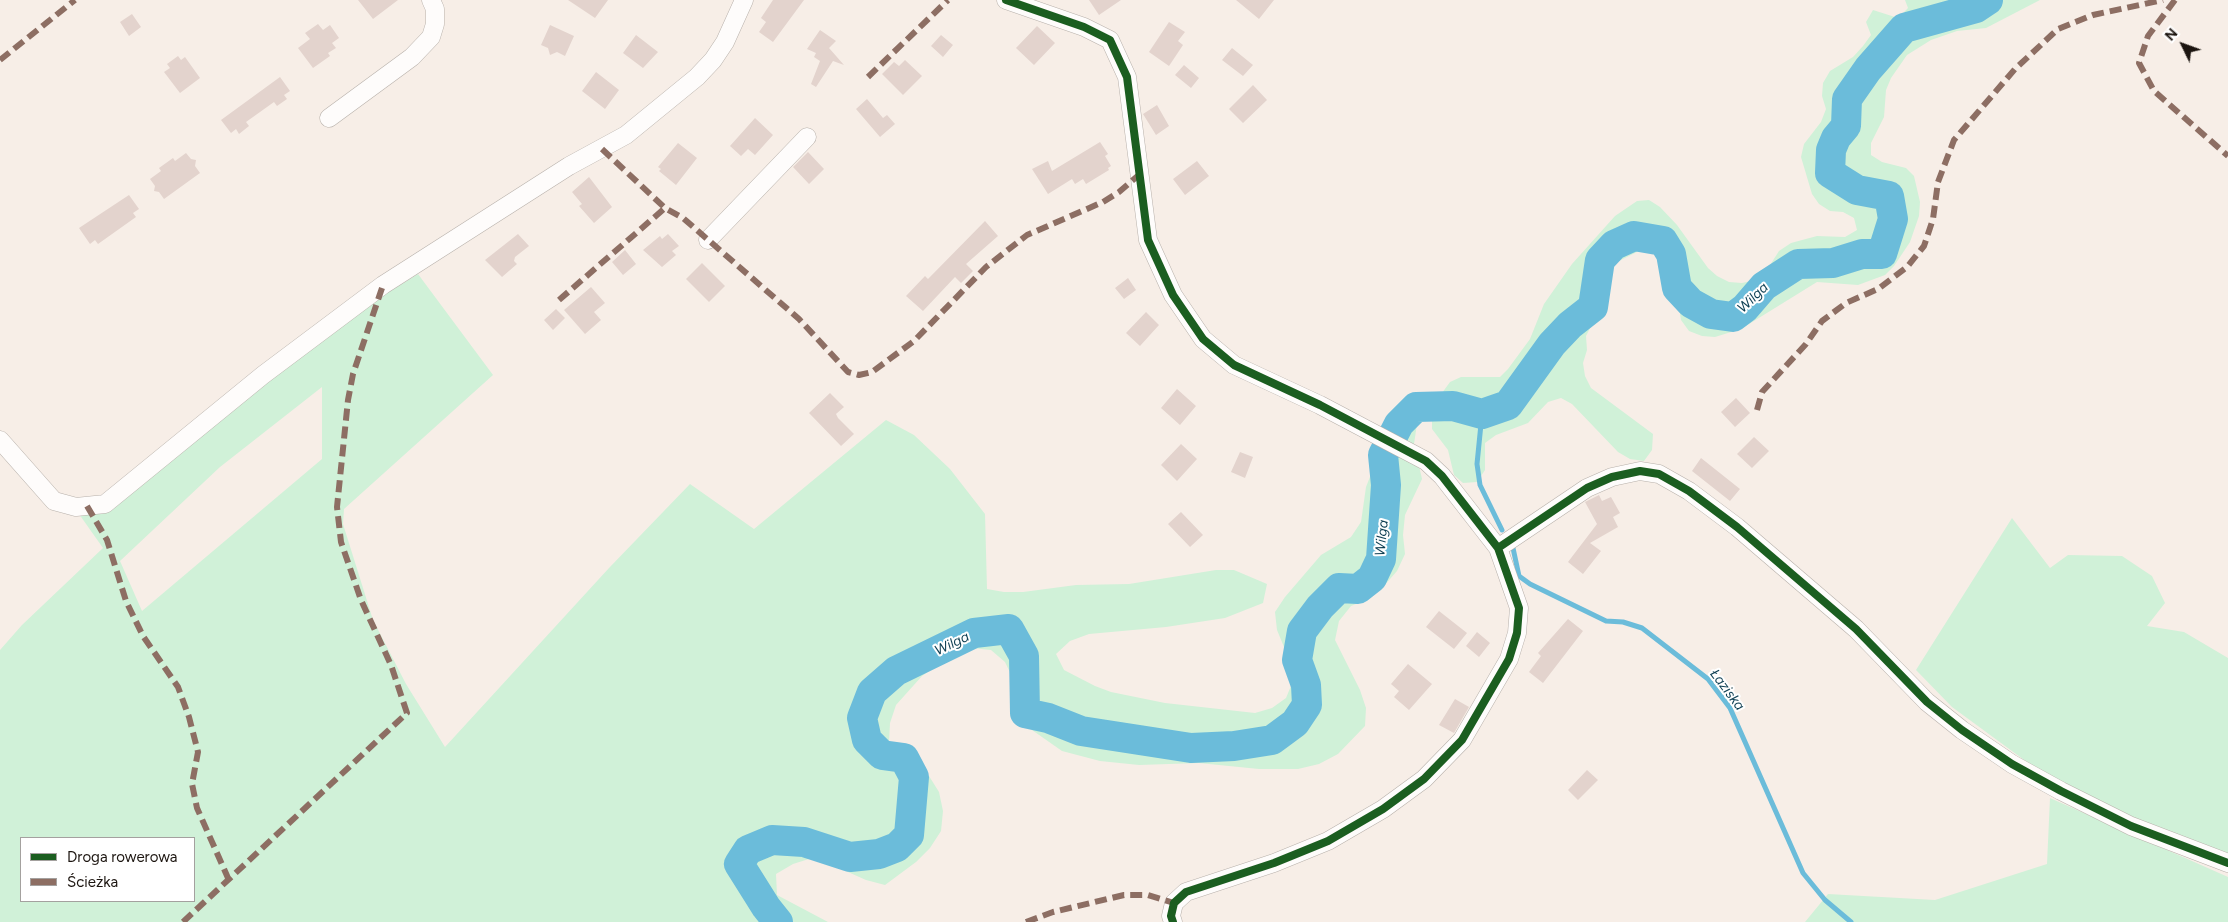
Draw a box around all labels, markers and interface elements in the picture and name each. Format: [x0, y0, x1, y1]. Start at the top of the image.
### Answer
north arrow [2158, 20, 2208, 70]
text: N [2162, 25, 2181, 44]
water label: Wilga [1734, 279, 1772, 317]
water label: Wilga [1372, 519, 1392, 557]
water label: Wilga [932, 629, 972, 659]
water label: Łaziska [1706, 666, 1748, 714]
legend [20, 837, 195, 902]
text: Droga rowerowa [67, 848, 177, 866]
text: Ścieżka [67, 873, 118, 891]

